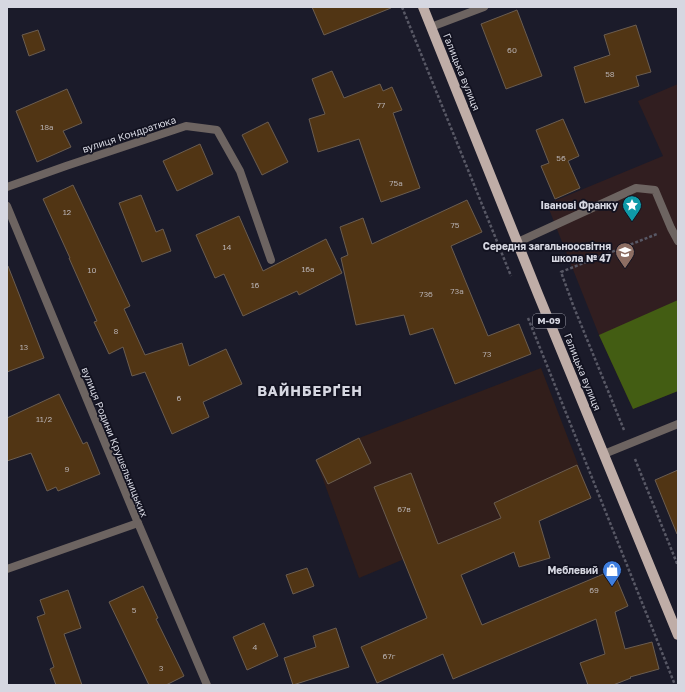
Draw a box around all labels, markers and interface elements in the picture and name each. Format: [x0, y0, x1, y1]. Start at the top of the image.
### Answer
street label: Галицька вулиця [441, 32, 483, 112]
house number: 60 [507, 45, 517, 55]
house number: 58 [605, 69, 615, 79]
house number: 77 [377, 100, 385, 110]
street label: вулиця Кондратюка [81, 113, 177, 155]
house number: 18а [40, 122, 54, 132]
house number: 56 [556, 153, 566, 163]
house number: 75а [389, 178, 403, 188]
place icon: Іванові Франку [621, 194, 643, 222]
place label: Іванові Франку [541, 199, 618, 211]
house number: 12 [63, 207, 72, 217]
house number: 75 [451, 220, 460, 230]
place label: Середня загальноосвітня школа № 47 [483, 240, 612, 264]
school or university icon: Середня загальноосвітня школа № 47 [614, 241, 636, 269]
house number: 14 [223, 242, 231, 252]
house number: 16а [301, 264, 315, 274]
house number: 10 [88, 265, 96, 275]
house number: 16 [251, 280, 260, 290]
house number: 73а [450, 286, 464, 296]
house number: 73б [419, 289, 433, 299]
road number: М-09 [533, 314, 565, 328]
house number: 8 [114, 326, 119, 336]
street label: Галицька вулиця [562, 332, 604, 412]
house number: 13 [20, 342, 29, 352]
house number: 73 [483, 349, 492, 359]
street label: вулиця Родини Крушельницьких [79, 365, 151, 519]
district label: ВАЙНБЕРҐЕН [257, 382, 363, 399]
house number: 6 [177, 393, 182, 403]
house number: 11/2 [36, 414, 52, 424]
house number: 9 [65, 464, 70, 474]
house number: 67в [397, 504, 411, 514]
shop icon: Меблевий [601, 559, 623, 587]
place label: Меблевий [547, 564, 598, 576]
house number: 69 [589, 585, 599, 595]
house number: 5 [132, 605, 137, 615]
house number: 4 [253, 642, 258, 652]
house number: 67г [383, 651, 396, 661]
house number: 3 [159, 663, 164, 673]

